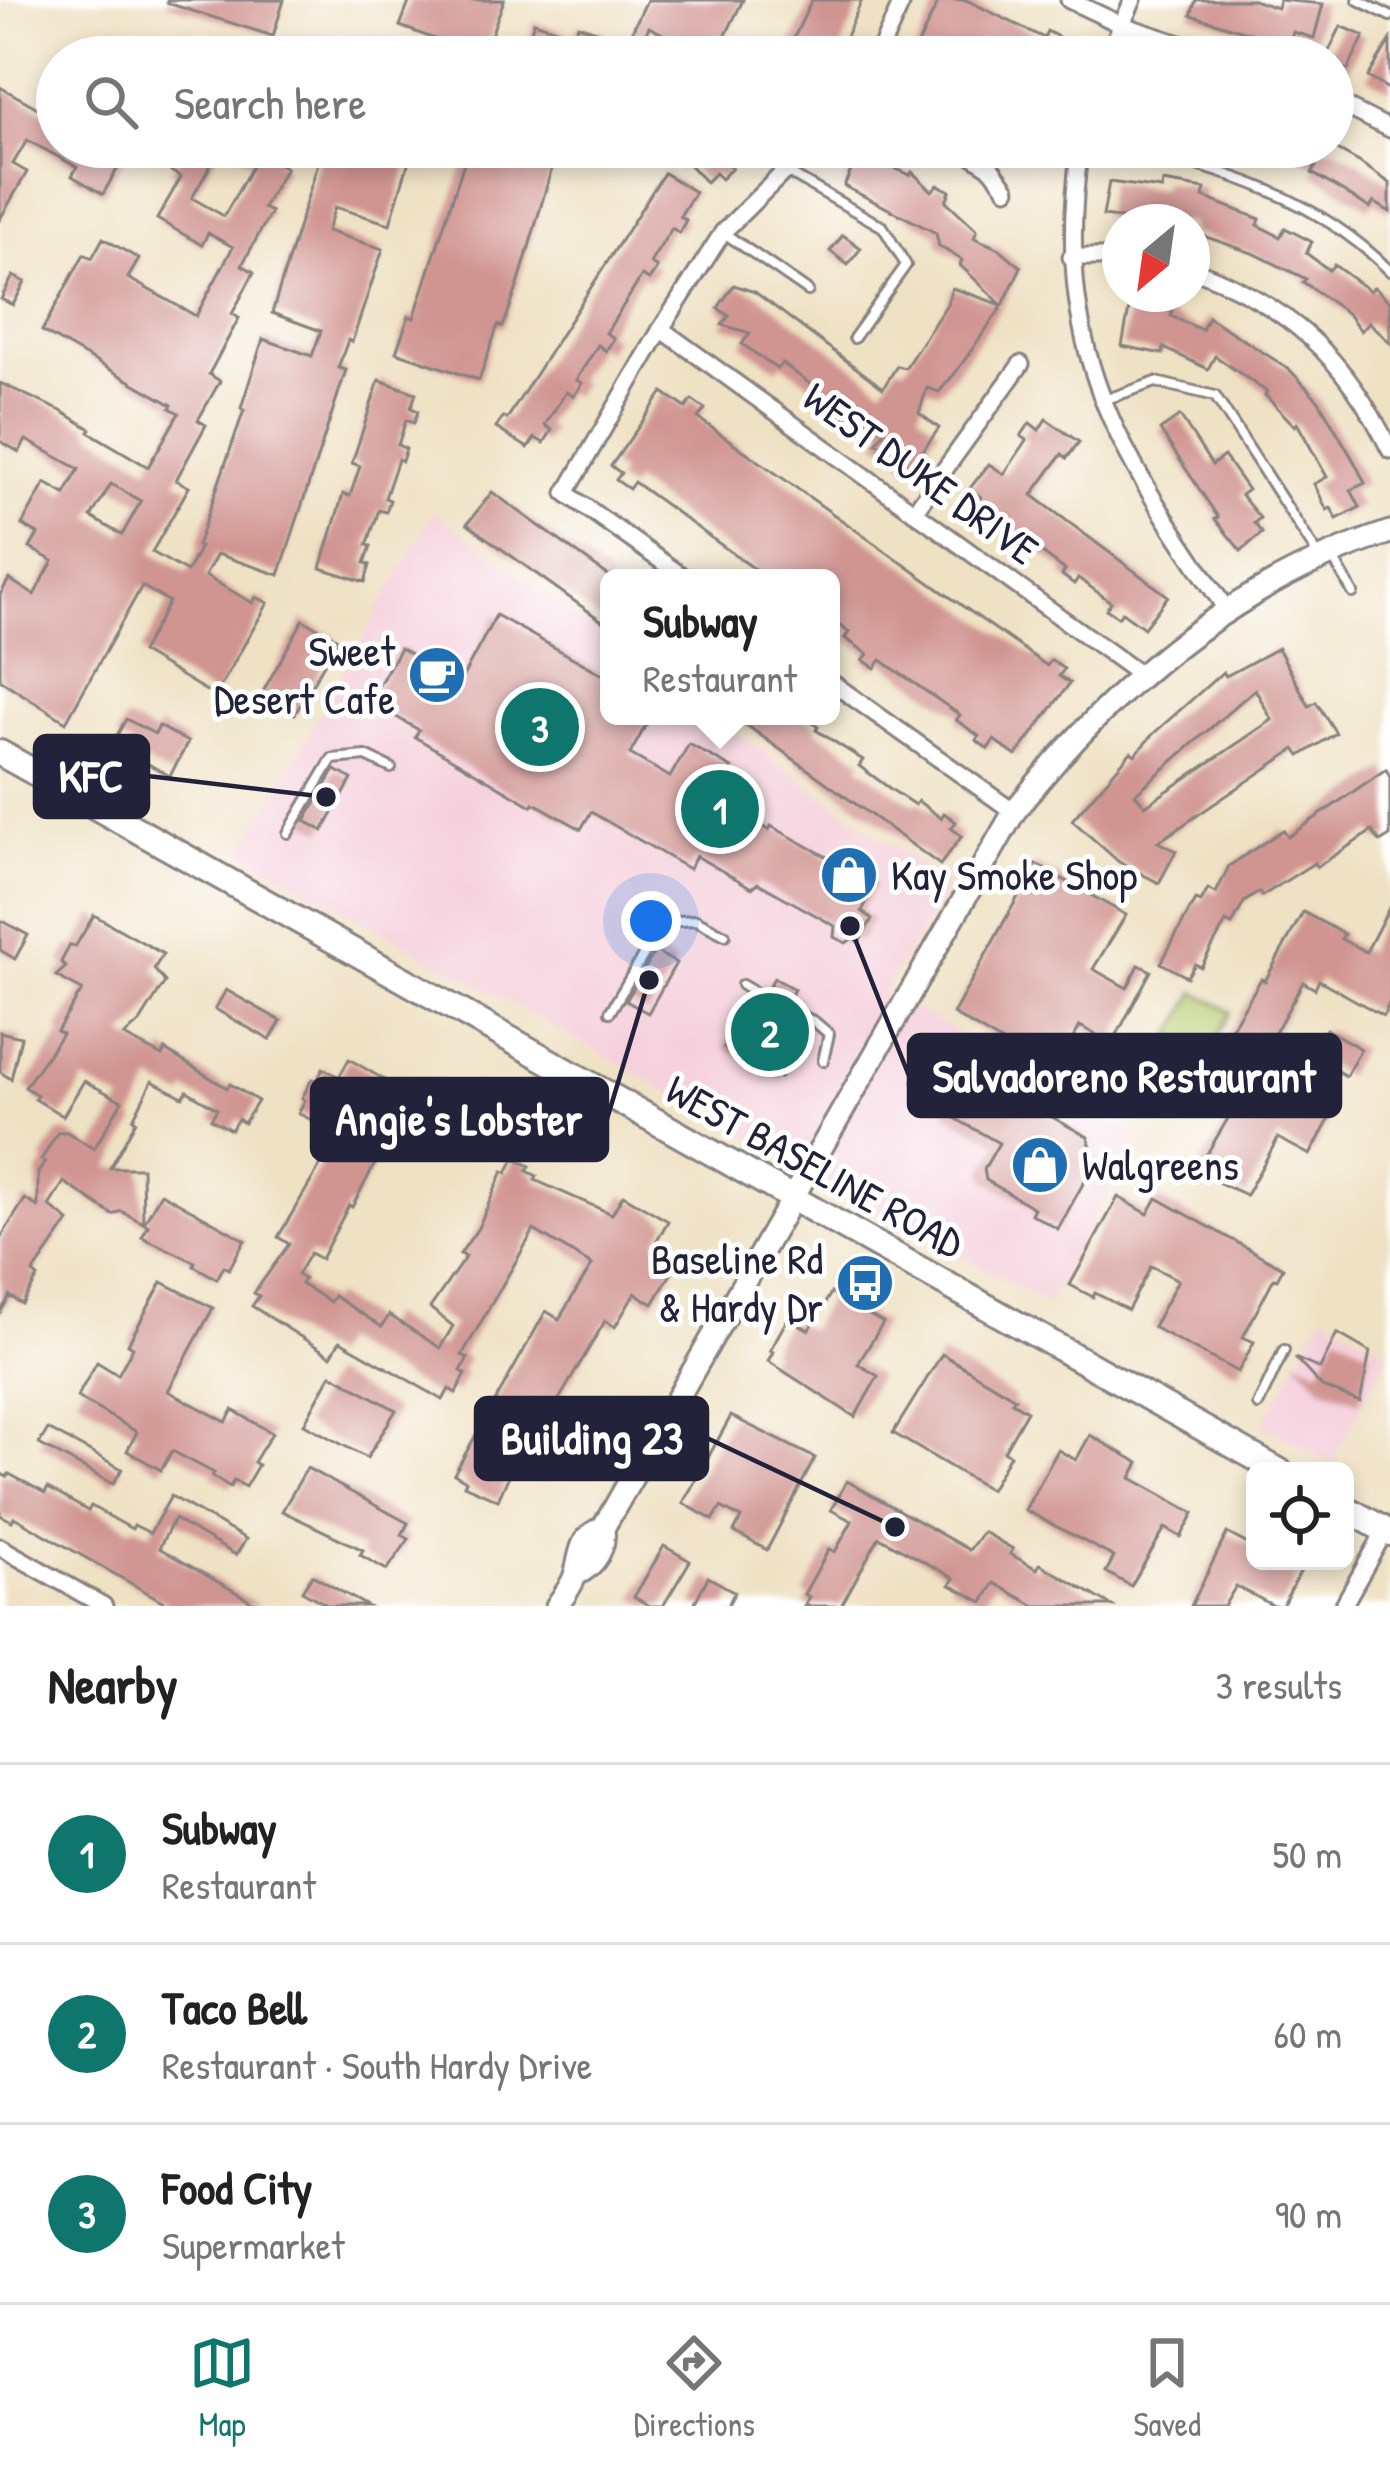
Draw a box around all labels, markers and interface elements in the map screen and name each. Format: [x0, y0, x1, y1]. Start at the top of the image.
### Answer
search box [36, 36, 1354, 168]
icon: search [78, 69, 144, 135]
text: Search here [174, 72, 366, 133]
north arrow [1102, 204, 1210, 312]
street label: WEST DUKE DRIVE [792, 368, 1050, 577]
popup [600, 569, 840, 725]
text: Subway [643, 590, 758, 651]
place label: Sweet Desert Cafe [214, 622, 396, 727]
cafe icon: Sweet Desert Cafe [406, 644, 468, 706]
text: Restaurant [643, 651, 797, 704]
pin: 3 [501, 682, 579, 772]
callout: KFC [35, 736, 148, 817]
text: KFC [58, 745, 124, 806]
pin: 1 [681, 764, 759, 854]
shop icon: Kay Smoke Shop [818, 844, 880, 906]
place label: Kay Smoke Shop [891, 846, 1137, 903]
your location [621, 891, 681, 951]
pin: 2 [731, 987, 809, 1077]
callout: Salvadoreno Restaurant [909, 1035, 1340, 1116]
text: Salvadoreno Restaurant [932, 1045, 1317, 1106]
street label: WEST BASELINE ROAD [656, 1060, 974, 1271]
callout: Angie's Lobster [312, 1079, 607, 1160]
text: Angie's Lobster [336, 1088, 583, 1150]
shop icon: Walgreens [1009, 1134, 1071, 1196]
place label: Walgreens [1082, 1136, 1239, 1193]
place label: Baseline Rd & Hardy Dr [651, 1230, 823, 1335]
bus stop icon: Baseline Rd & Hardy Dr [834, 1252, 896, 1314]
callout: Building 23 [476, 1398, 707, 1479]
text: Building 23 [501, 1407, 683, 1469]
map controls [1246, 1462, 1354, 1570]
button: locate [1246, 1462, 1354, 1570]
text: Nearby [48, 1650, 178, 1719]
text: 3 results [1216, 1658, 1342, 1711]
text: Subway [162, 1797, 277, 1858]
text: 1 [80, 1827, 94, 1880]
text: 50 m [1273, 1827, 1342, 1880]
text: Restaurant [162, 1858, 316, 1911]
text: Taco Bell [162, 1977, 307, 2038]
text: 2 [78, 2007, 96, 2060]
text: 60 m [1273, 2007, 1342, 2060]
text: Restaurant · South Hardy Drive [162, 2038, 592, 2091]
text: Food City [162, 2157, 312, 2218]
text: 3 [78, 2187, 96, 2240]
text: 90 m [1275, 2187, 1342, 2240]
text: Supermarket [162, 2218, 345, 2271]
tab: Map [189, 2330, 255, 2446]
tab: Directions [634, 2330, 755, 2446]
tab: Saved [1133, 2330, 1201, 2446]

